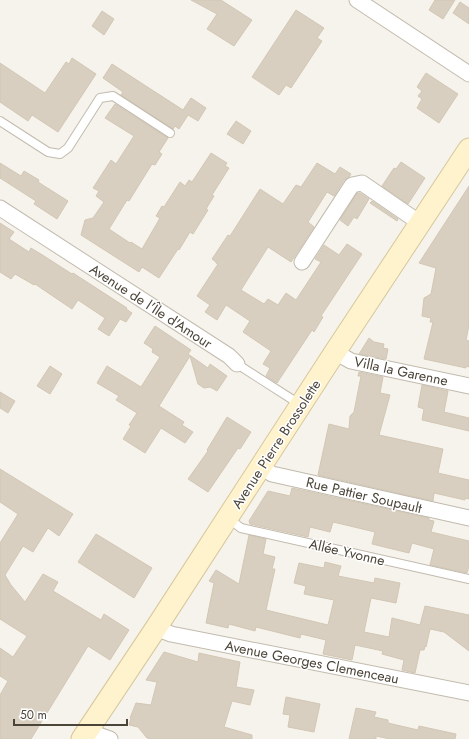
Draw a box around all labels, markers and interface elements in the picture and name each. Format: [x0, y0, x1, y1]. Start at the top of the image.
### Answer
street label: Avenue de l'Île d'Amour [86, 259, 216, 353]
street label: Villa la Garenne [352, 351, 450, 391]
street label: Avenue Pierre Brossolette [227, 375, 325, 513]
street label: Rue Pattier Soupault [304, 472, 425, 518]
street label: Allée Yvonne [307, 534, 387, 570]
street label: Avenue Georges Clemenceau [223, 635, 401, 689]
scale bar [14, 701, 127, 727]
text: 50 m [20, 706, 47, 724]

